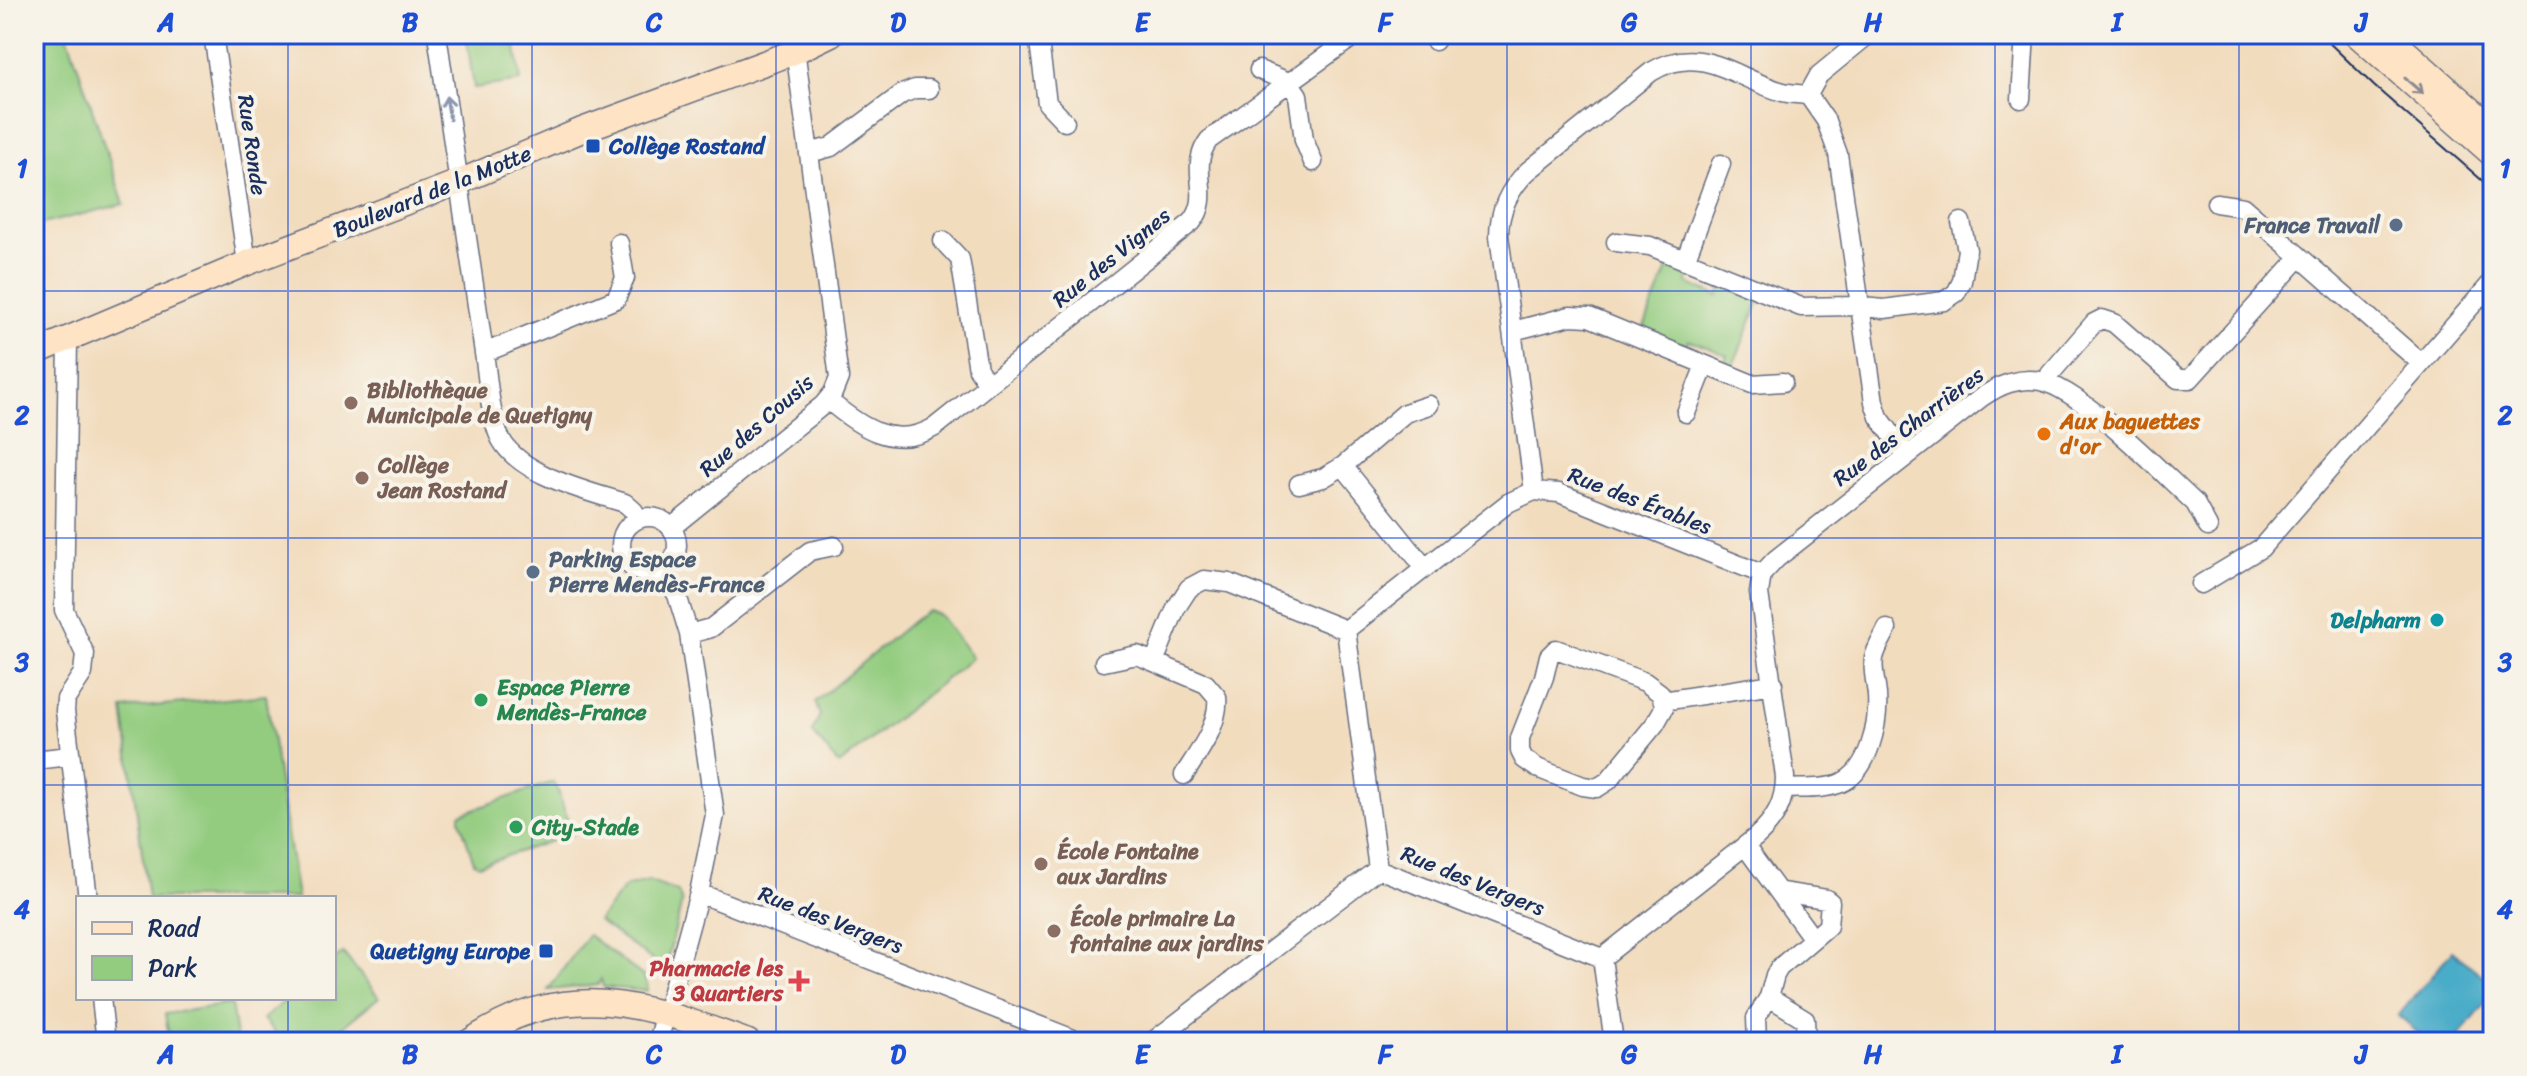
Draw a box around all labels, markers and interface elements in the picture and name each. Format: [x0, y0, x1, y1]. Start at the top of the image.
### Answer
text: A [156, 0, 175, 45]
text: B [402, 0, 419, 45]
text: C [645, 0, 663, 45]
text: D [890, 0, 906, 45]
text: E [1135, 0, 1152, 45]
text: F [1377, 0, 1394, 45]
text: G [1621, 0, 1638, 45]
text: H [1864, 0, 1883, 45]
text: I [2110, 0, 2125, 45]
text: J [2353, 0, 2369, 45]
one-way arrow [2403, 77, 2423, 95]
street label: Rue Ronde [226, 92, 279, 198]
one-way arrow [440, 96, 455, 121]
place label: Collège Rostand [608, 127, 767, 166]
street label: Boulevard de la Motte [327, 134, 538, 249]
marker: Collège Rostand [584, 137, 602, 155]
text: 1 [16, 145, 28, 191]
text: 1 [2499, 145, 2511, 191]
street label: Rue des Vignes [1043, 196, 1180, 318]
place label: France Travail [2243, 206, 2381, 245]
marker: France Travail [2387, 216, 2405, 234]
street label: Rue des Charrières [1824, 356, 1993, 497]
street label: Rue des Cousis [690, 363, 823, 487]
place label: Bibliothèque Municipale de Quetigny [366, 371, 593, 435]
text: 2 [13, 392, 30, 438]
text: 2 [2496, 392, 2513, 438]
marker: Bibliothèque Municipale de Quetigny [342, 394, 360, 412]
place label: Aux baguettes d'or [2059, 402, 2201, 466]
marker: Aux baguettes d'or [2035, 425, 2053, 443]
place label: Collège Jean Rostand [376, 446, 508, 510]
street label: Rue des Érables [1562, 455, 1717, 546]
marker: Collège Jean Rostand [353, 469, 371, 487]
place label: Parking Espace Pierre Mendès-France [549, 540, 765, 604]
marker: Parking Espace Pierre Mendès-France [524, 563, 542, 581]
place label: Delpharm [2330, 601, 2421, 640]
marker: Delpharm [2428, 611, 2446, 629]
text: 3 [14, 639, 30, 685]
text: 3 [2497, 639, 2513, 685]
place label: Espace Pierre Mendès-France [496, 668, 647, 732]
marker: Espace Pierre Mendès-France [472, 691, 490, 709]
place label: City-Stade [531, 808, 639, 847]
marker: City-Stade [507, 818, 525, 836]
place label: École Fontaine aux Jardins [1056, 832, 1199, 896]
street label: Rue des Vergers [1395, 834, 1551, 927]
marker: École Fontaine aux Jardins [1032, 855, 1050, 873]
street label: Rue des Vergers [753, 874, 909, 965]
text: 4 [14, 886, 30, 932]
text: 4 [2497, 886, 2513, 932]
legend [76, 896, 336, 1000]
place label: École primaire La fontaine aux jardins [1070, 899, 1265, 963]
text: Road [148, 907, 202, 949]
marker: École primaire La fontaine aux jardins [1045, 922, 1063, 940]
place label: Quetigny Europe [370, 932, 530, 971]
marker: Quetigny Europe [537, 942, 555, 960]
text: Park [148, 947, 197, 989]
place label: Pharmacie les 3 Quartiers [649, 949, 784, 1013]
marker: Pharmacie les 3 Quartiers [790, 972, 808, 990]
text: A [156, 1031, 175, 1076]
text: B [402, 1031, 419, 1076]
text: C [645, 1031, 663, 1076]
text: D [890, 1031, 906, 1076]
text: E [1135, 1031, 1152, 1076]
text: F [1377, 1031, 1394, 1076]
text: G [1621, 1031, 1638, 1076]
text: H [1864, 1031, 1883, 1076]
text: I [2110, 1031, 2125, 1076]
text: J [2353, 1031, 2369, 1076]

